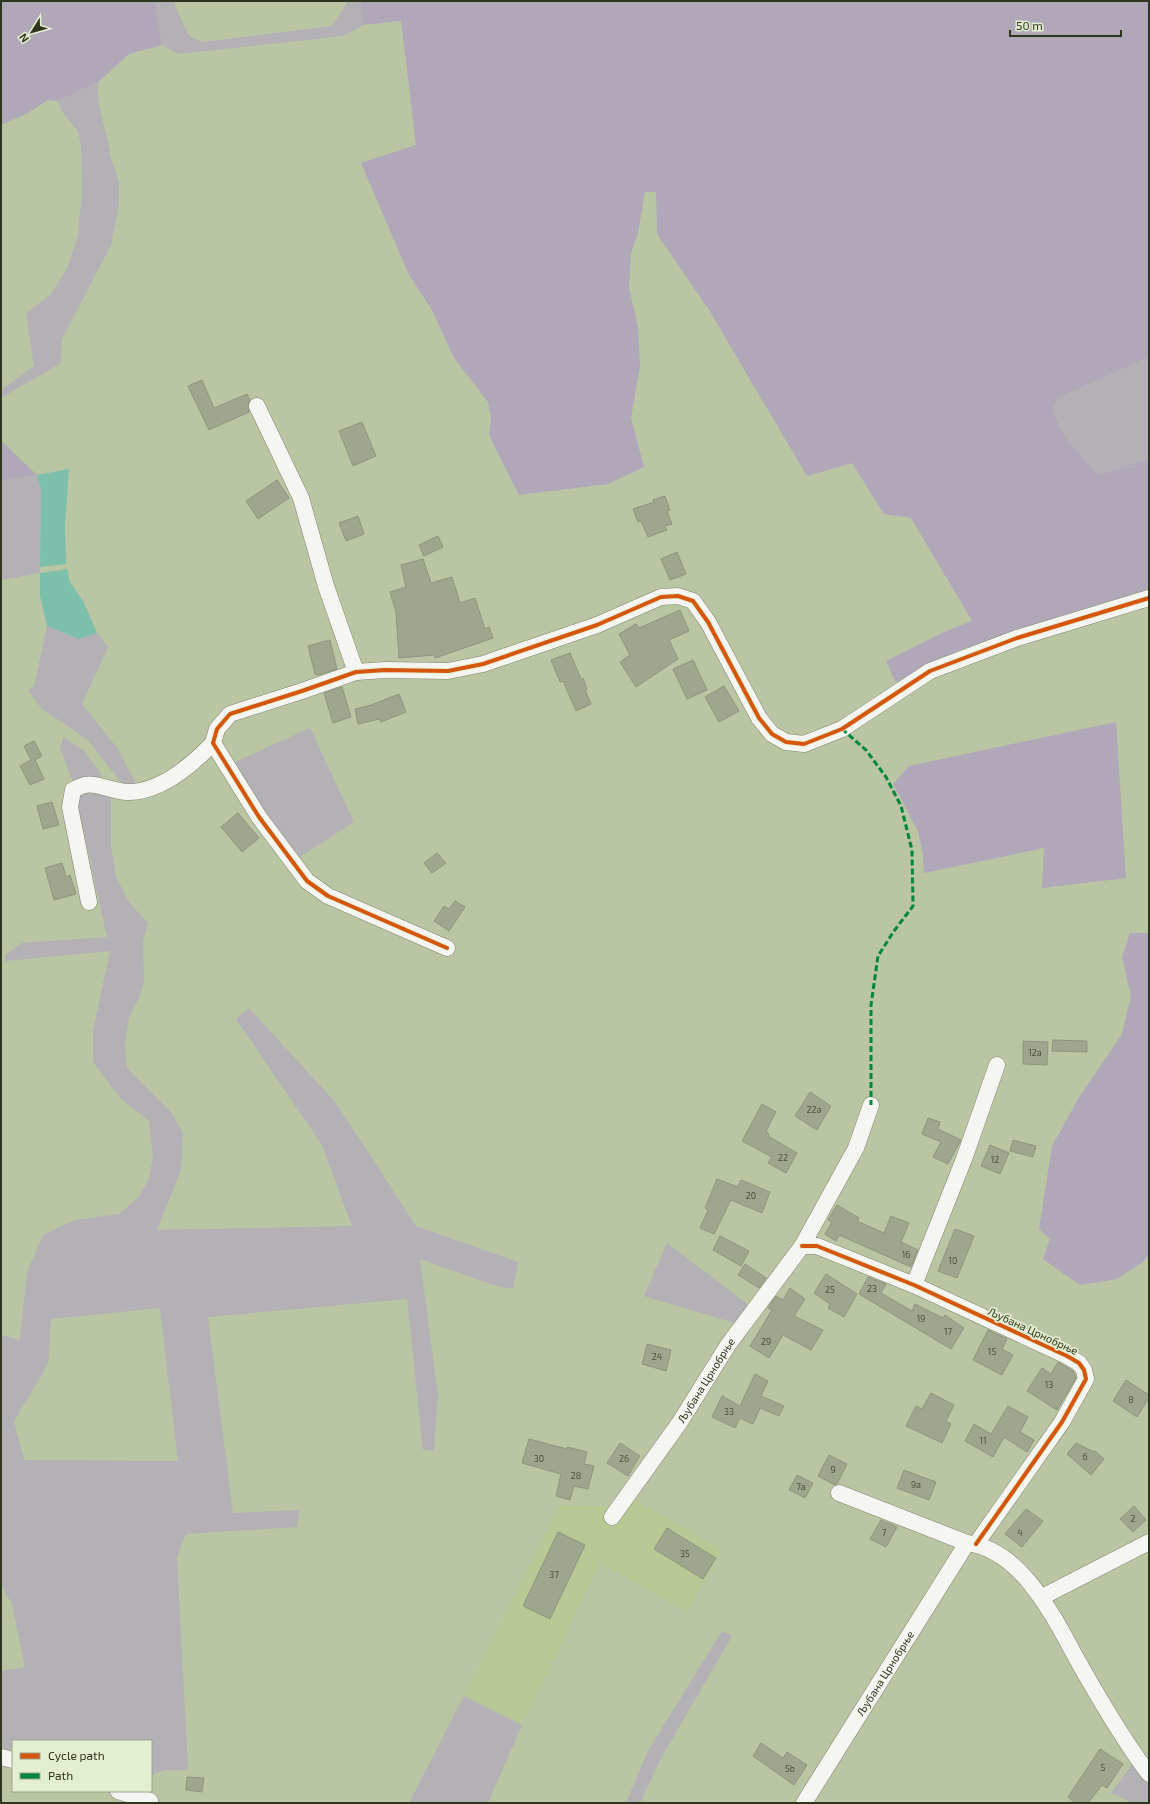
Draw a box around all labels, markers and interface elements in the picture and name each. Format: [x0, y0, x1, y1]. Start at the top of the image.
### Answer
north arrow [12, 12, 52, 52]
scale bar [1010, 12, 1121, 38]
text: 50 m [1016, 18, 1043, 32]
text: N [16, 31, 31, 45]
house number: 12a [1028, 1047, 1042, 1058]
house number: 22a [806, 1104, 822, 1115]
house number: 22 [778, 1152, 788, 1163]
house number: 12 [991, 1154, 999, 1165]
house number: 20 [746, 1190, 756, 1201]
house number: 16 [902, 1249, 910, 1260]
house number: 10 [948, 1255, 958, 1266]
house number: 23 [867, 1283, 877, 1294]
house number: 25 [825, 1284, 835, 1295]
street label: Љубана Црнобрње [986, 1304, 1080, 1358]
house number: 19 [917, 1313, 925, 1324]
house number: 17 [944, 1326, 952, 1337]
street label: Љубана Црнобрње [674, 1335, 737, 1425]
house number: 29 [761, 1336, 771, 1347]
house number: 15 [988, 1346, 996, 1357]
house number: 24 [652, 1351, 663, 1362]
house number: 13 [1045, 1379, 1053, 1390]
house number: 8 [1128, 1394, 1134, 1405]
house number: 33 [724, 1406, 734, 1417]
house number: 11 [979, 1435, 987, 1446]
house number: 6 [1082, 1451, 1088, 1462]
house number: 30 [534, 1453, 544, 1464]
house number: 26 [619, 1453, 629, 1464]
house number: 9 [830, 1464, 836, 1475]
house number: 28 [571, 1470, 581, 1481]
house number: 9a [911, 1479, 921, 1490]
house number: 7a [796, 1481, 806, 1492]
house number: 2 [1130, 1513, 1136, 1524]
house number: 7 [882, 1527, 887, 1538]
house number: 4 [1017, 1527, 1023, 1538]
house number: 35 [680, 1548, 690, 1559]
house number: 37 [549, 1569, 559, 1580]
street label: Љубана Црнобрње [853, 1628, 916, 1718]
legend [12, 1740, 152, 1792]
text: Cycle path [48, 1748, 105, 1762]
house number: 5 [1101, 1762, 1106, 1773]
house number: 5b [785, 1763, 795, 1774]
text: Path [48, 1768, 73, 1782]

